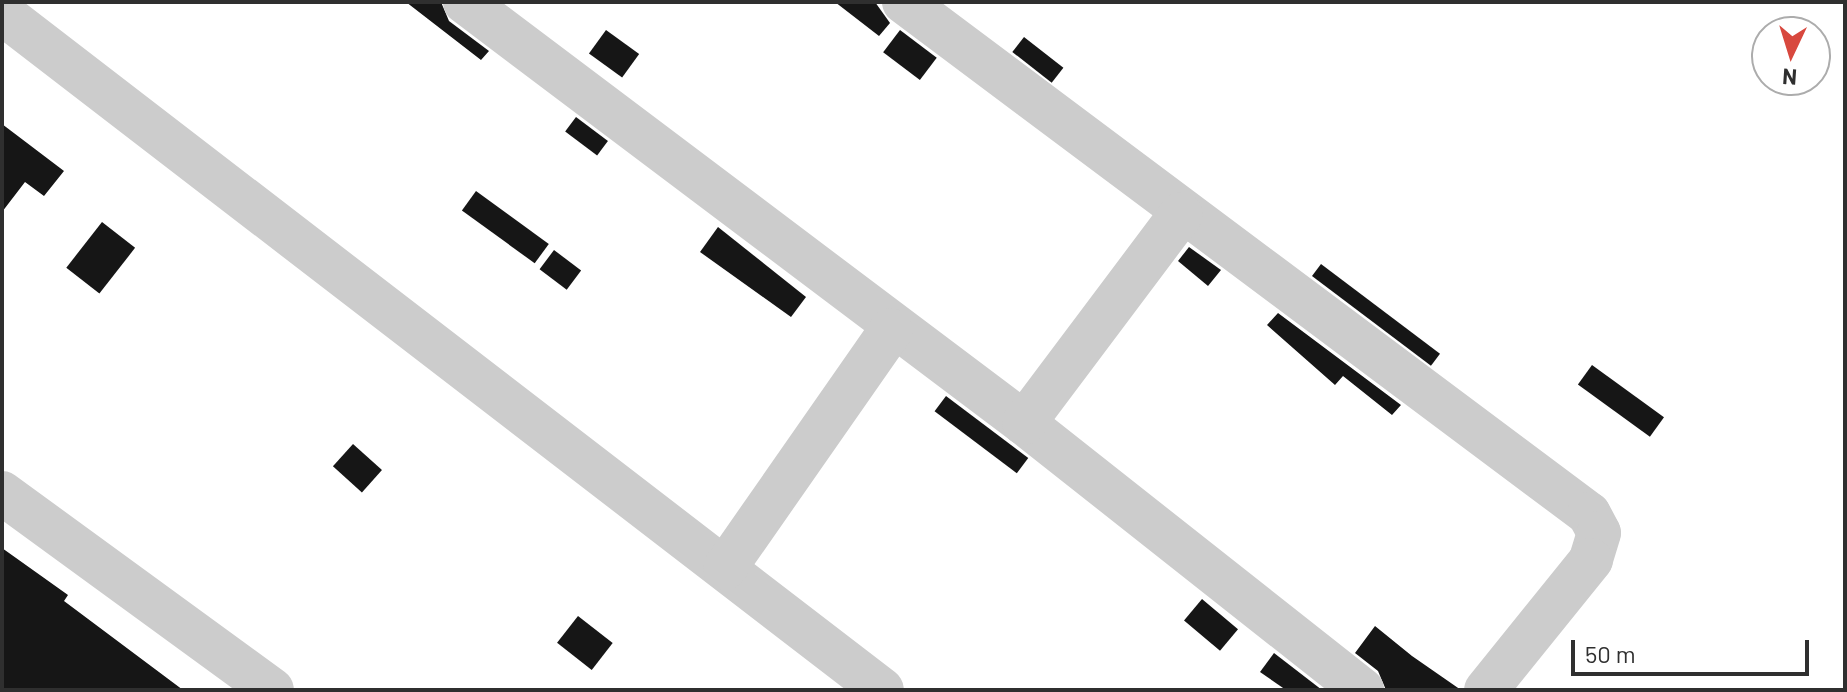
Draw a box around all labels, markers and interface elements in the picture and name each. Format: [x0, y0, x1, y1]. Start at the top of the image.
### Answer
north arrow [1751, 16, 1831, 96]
text: N [1781, 64, 1798, 91]
scale bar [1575, 624, 1813, 674]
text: 50 m [1585, 639, 1636, 668]

